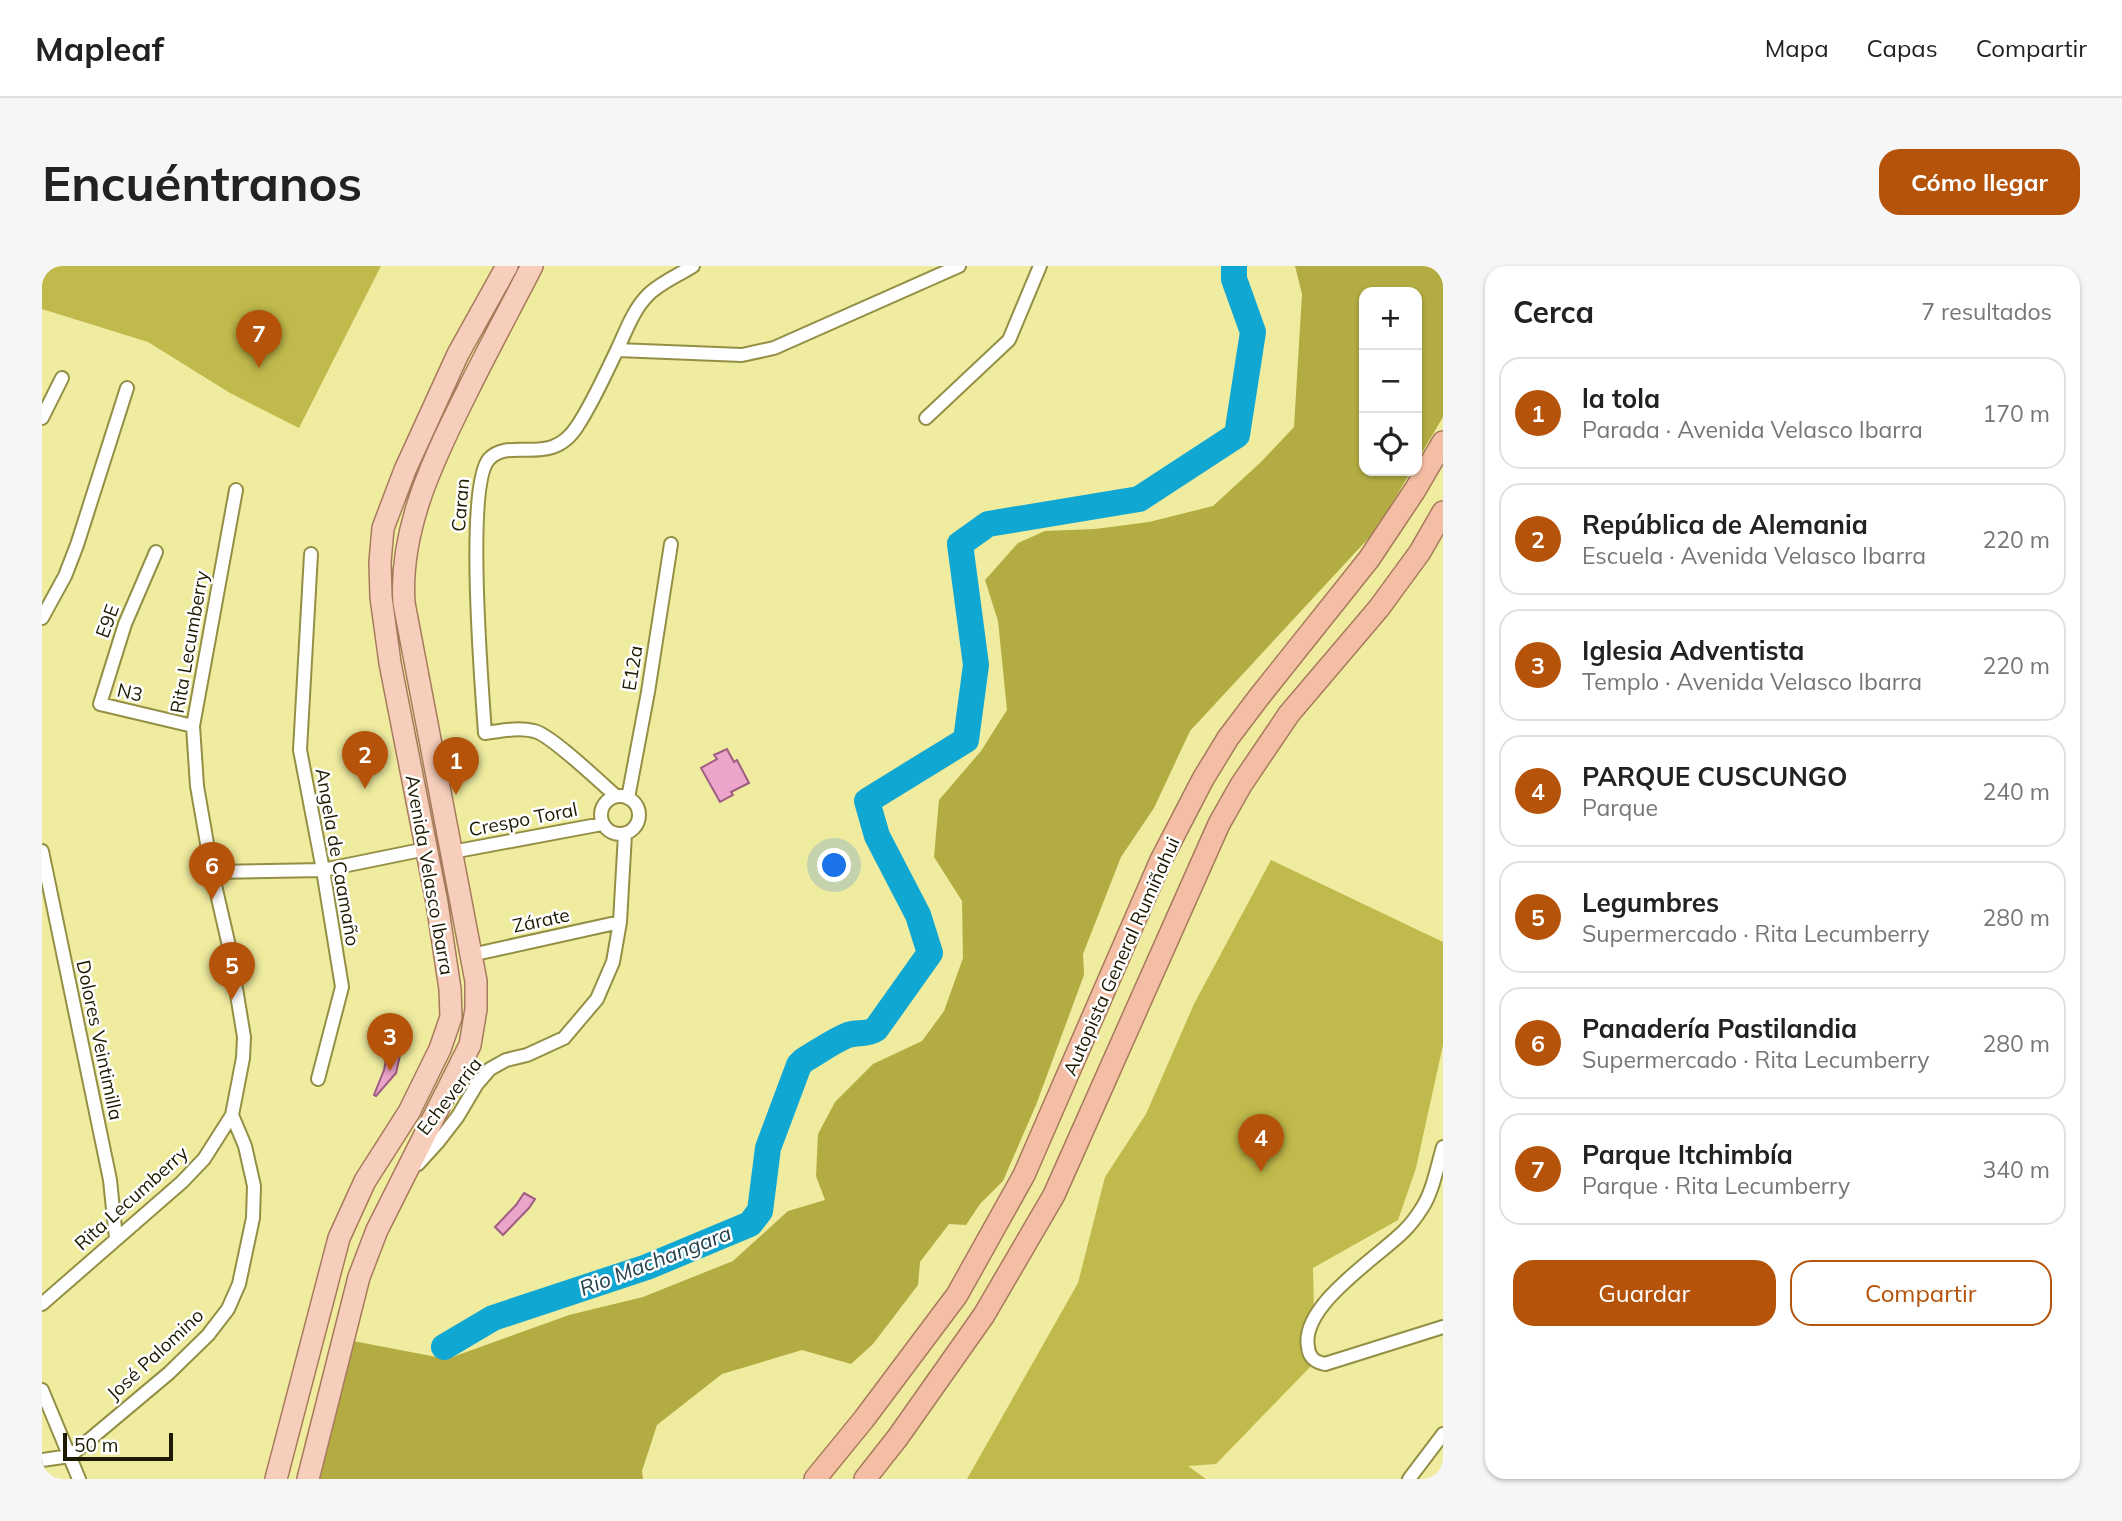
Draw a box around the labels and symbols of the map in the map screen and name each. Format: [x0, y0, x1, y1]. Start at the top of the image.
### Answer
pin: 7 [236, 310, 282, 368]
street label: Caran [446, 477, 474, 533]
street label: Rita Lecumberry [165, 569, 213, 715]
street label: E9E [90, 601, 124, 641]
street label: E12a [617, 644, 647, 692]
street label: N3 [115, 677, 145, 707]
pin: 2 [342, 731, 388, 789]
pin: 1 [433, 737, 479, 795]
street label: Angela de Caamaño [311, 766, 365, 948]
street label: Avenida Velasco Ibarra [401, 773, 459, 977]
street label: Crespo Toral [467, 797, 579, 841]
street label: Autopista General Rumiñahui [1057, 833, 1185, 1079]
pin: 6 [189, 842, 235, 900]
your location [817, 848, 851, 882]
street label: Zárate [510, 902, 572, 938]
pin: 5 [209, 942, 255, 1000]
street label: Dolores Veintimilla [71, 958, 129, 1122]
pin: 3 [367, 1013, 413, 1071]
street label: Echeverria [411, 1052, 487, 1140]
pin: 4 [1238, 1114, 1284, 1172]
street label: Rita Lecumberry [69, 1141, 193, 1255]
water label: Rio Machangara [575, 1219, 735, 1301]
street label: José Palomino [102, 1303, 208, 1405]
scale bar [63, 1430, 173, 1462]

